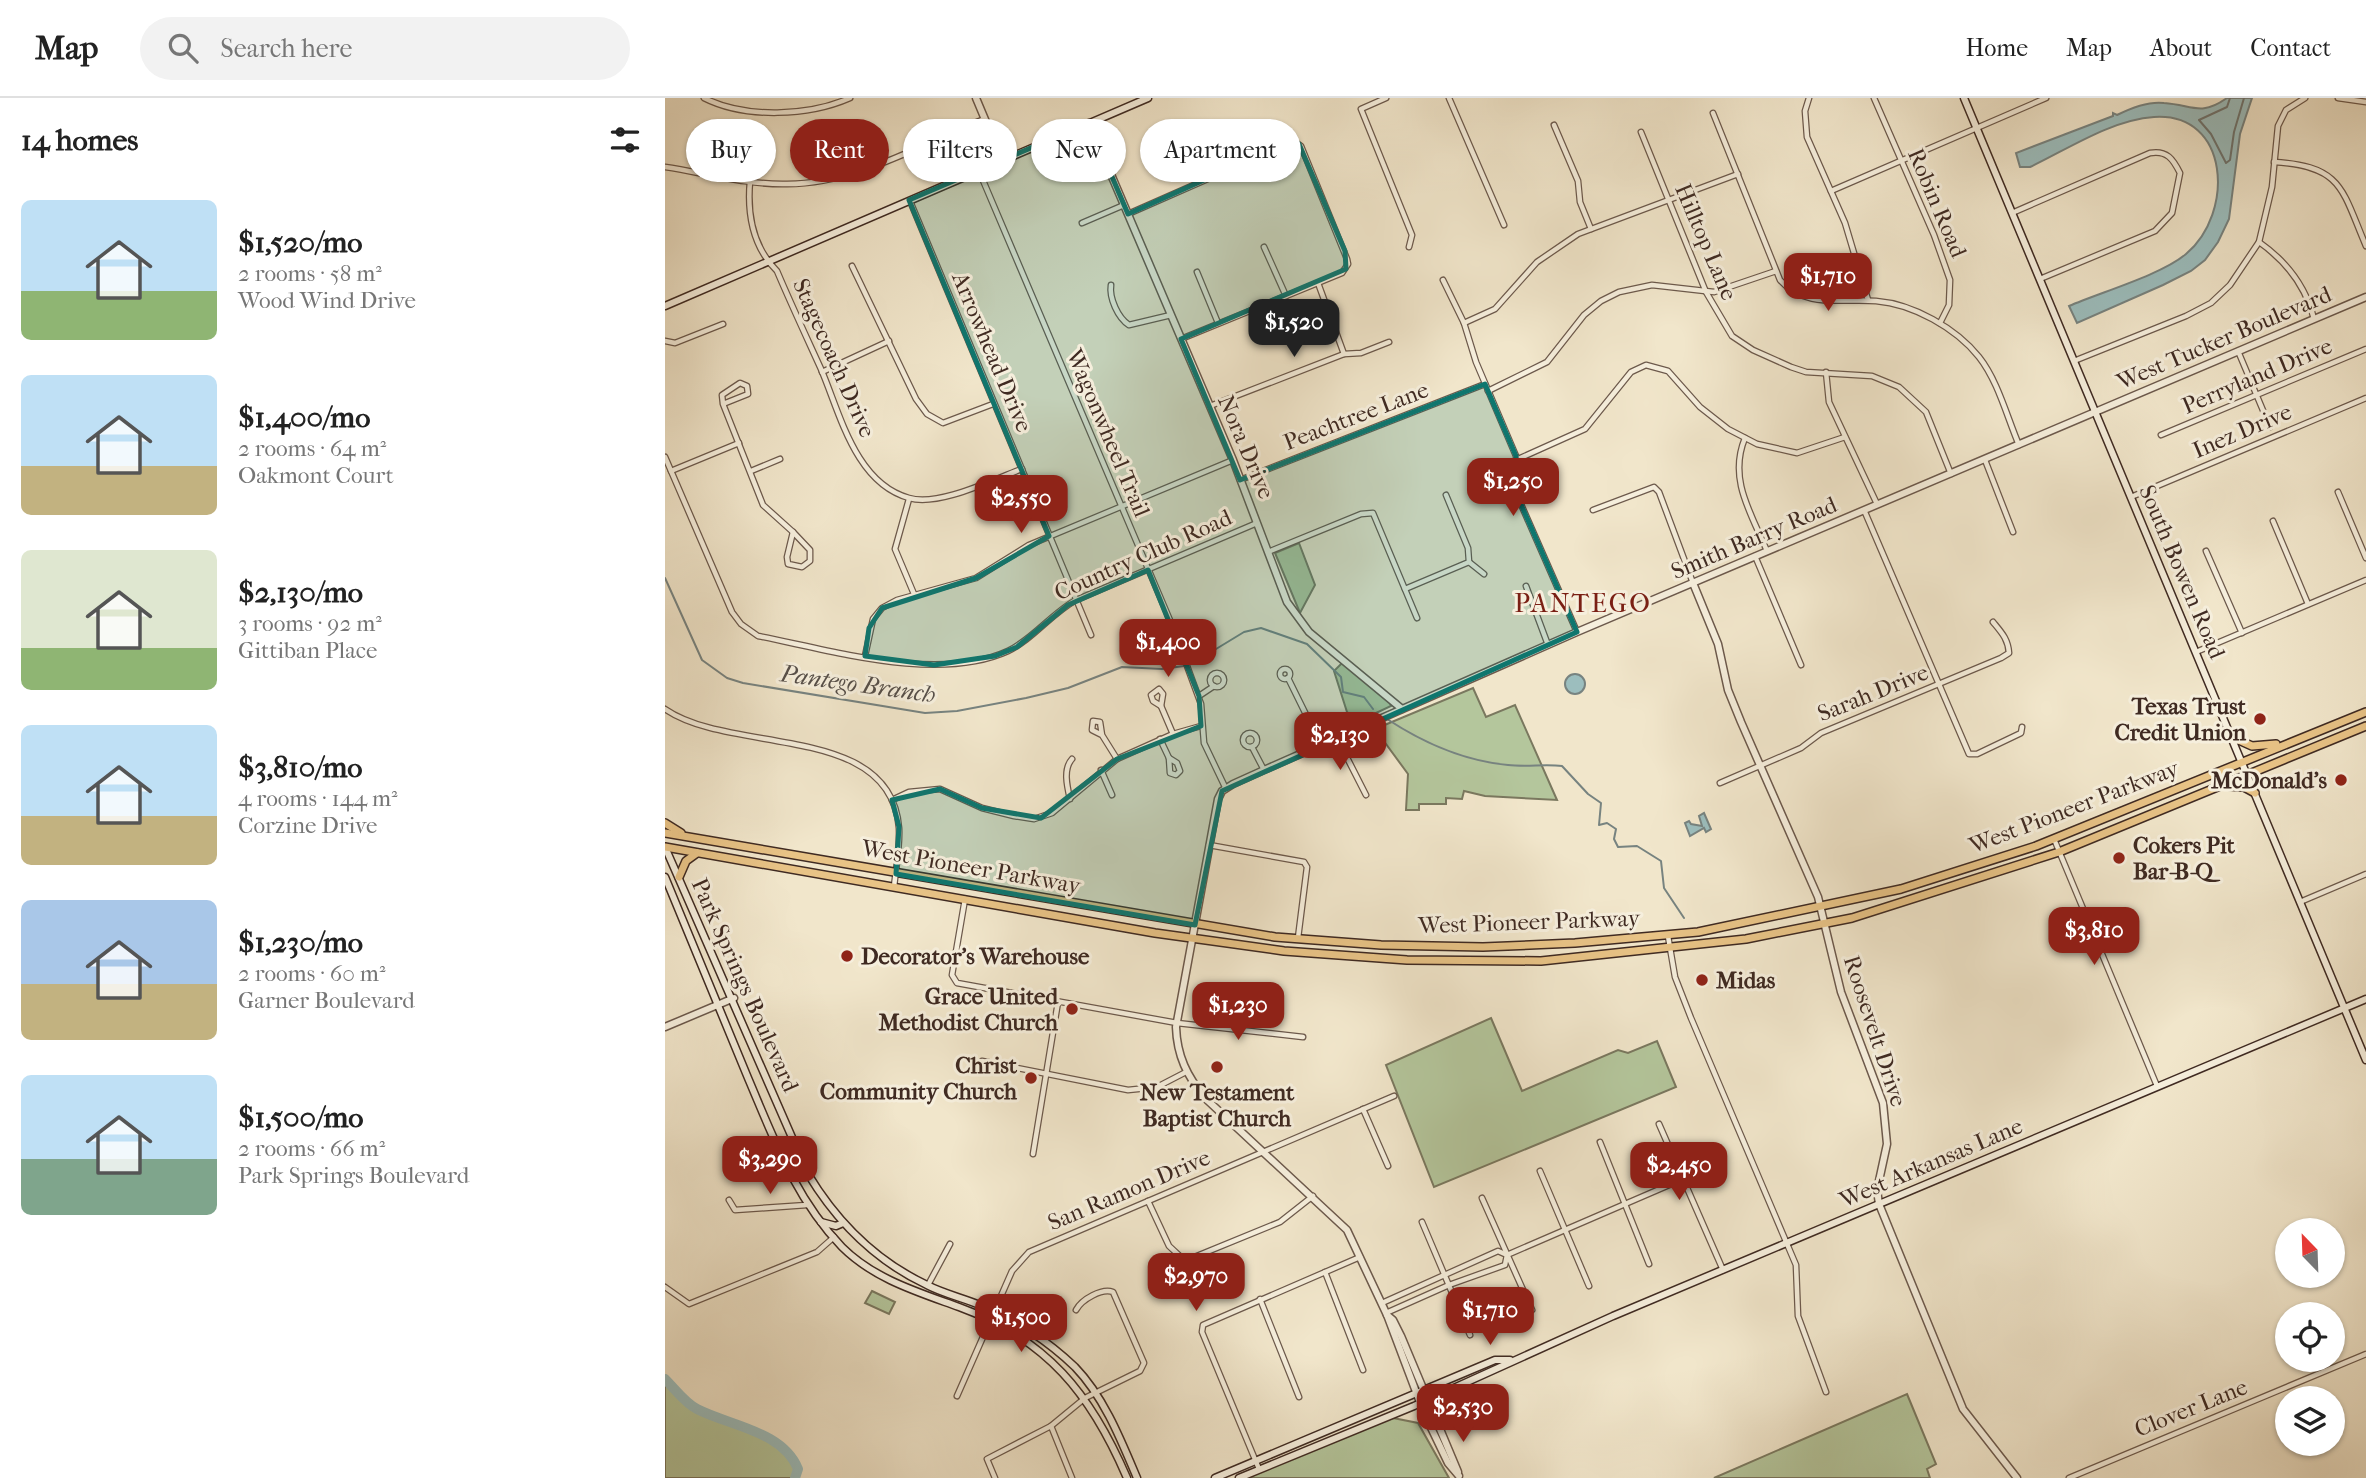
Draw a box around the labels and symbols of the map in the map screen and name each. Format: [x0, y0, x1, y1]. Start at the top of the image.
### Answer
street label: Robin Road [1902, 144, 1972, 262]
street label: Hilltop Lane [1669, 180, 1743, 304]
pin: $1,710 [1771, 254, 1885, 313]
street label: Arrowhead Drive [946, 267, 1038, 436]
street label: Stagecoach Drive [787, 274, 881, 442]
street label: West Tucker Boulevard [2112, 280, 2336, 396]
pin: $1,520 [1237, 300, 1351, 359]
street label: Perryland Drive [2178, 332, 2336, 420]
street label: Wagonwheel Trail [1060, 344, 1156, 521]
street label: Peachtree Lane [1280, 376, 1432, 456]
street label: Nora Drive [1212, 391, 1280, 503]
street label: Inez Drive [2188, 398, 2296, 464]
pin: $1,250 [1456, 458, 1570, 518]
pin: $2,550 [964, 476, 1078, 535]
street label: South Bowen Road [2133, 481, 2231, 663]
street label: Smith Barry Road [1667, 491, 1841, 585]
street label: Country Club Road [1050, 504, 1236, 606]
district label: PANTEGO [1514, 588, 1652, 619]
pin: $1,400 [1111, 620, 1225, 679]
water label: Pantego Branch [778, 659, 937, 709]
street label: Sarah Drive [1814, 659, 1932, 727]
place label: Texas Trust Credit Union [2115, 693, 2247, 746]
marker: Texas Trust Credit Union [2252, 711, 2268, 727]
pin: $2,130 [1283, 712, 1397, 772]
street label: West Pioneer Parkway [1965, 754, 2183, 860]
place label: McDonald's [2211, 767, 2327, 794]
marker: McDonald's [2333, 772, 2349, 788]
place label: Cokers Pit Bar-B-Q [2133, 832, 2236, 885]
street label: West Pioneer Parkway [858, 834, 1083, 900]
marker: Cokers Pit Bar-B-Q [2111, 850, 2127, 866]
street label: Park Springs Boulevard [686, 874, 805, 1097]
street label: West Pioneer Parkway [1417, 905, 1641, 939]
pin: $3,810 [2037, 908, 2151, 967]
place label: Decorator's Warehouse [861, 943, 1090, 970]
marker: Decorator's Warehouse [839, 948, 855, 964]
street label: Roosevelt Drive [1838, 952, 1912, 1110]
place label: Midas [1716, 967, 1776, 994]
marker: Midas [1694, 972, 1710, 988]
pin: $1,230 [1181, 982, 1295, 1042]
place label: Grace United Methodist Church [878, 983, 1059, 1036]
marker: Grace United Methodist Church [1064, 1001, 1080, 1017]
place label: Christ Community Church [820, 1052, 1018, 1105]
marker: New Testament Baptist Church [1209, 1059, 1225, 1075]
marker: Christ Community Church [1023, 1070, 1039, 1086]
place label: New Testament Baptist Church [1140, 1079, 1295, 1132]
street label: West Arkansas Lane [1835, 1112, 2027, 1214]
pin: $3,290 [713, 1136, 827, 1196]
pin: $2,450 [1622, 1142, 1736, 1202]
street label: San Ramon Drive [1044, 1144, 1214, 1236]
north arrow [2275, 1218, 2345, 1288]
pin: $2,970 [1139, 1254, 1253, 1313]
pin: $1,710 [1433, 1288, 1547, 1347]
pin: $1,500 [964, 1294, 1078, 1354]
street label: Clover Lane [2131, 1373, 2251, 1443]
pin: $2,530 [1406, 1384, 1520, 1444]

